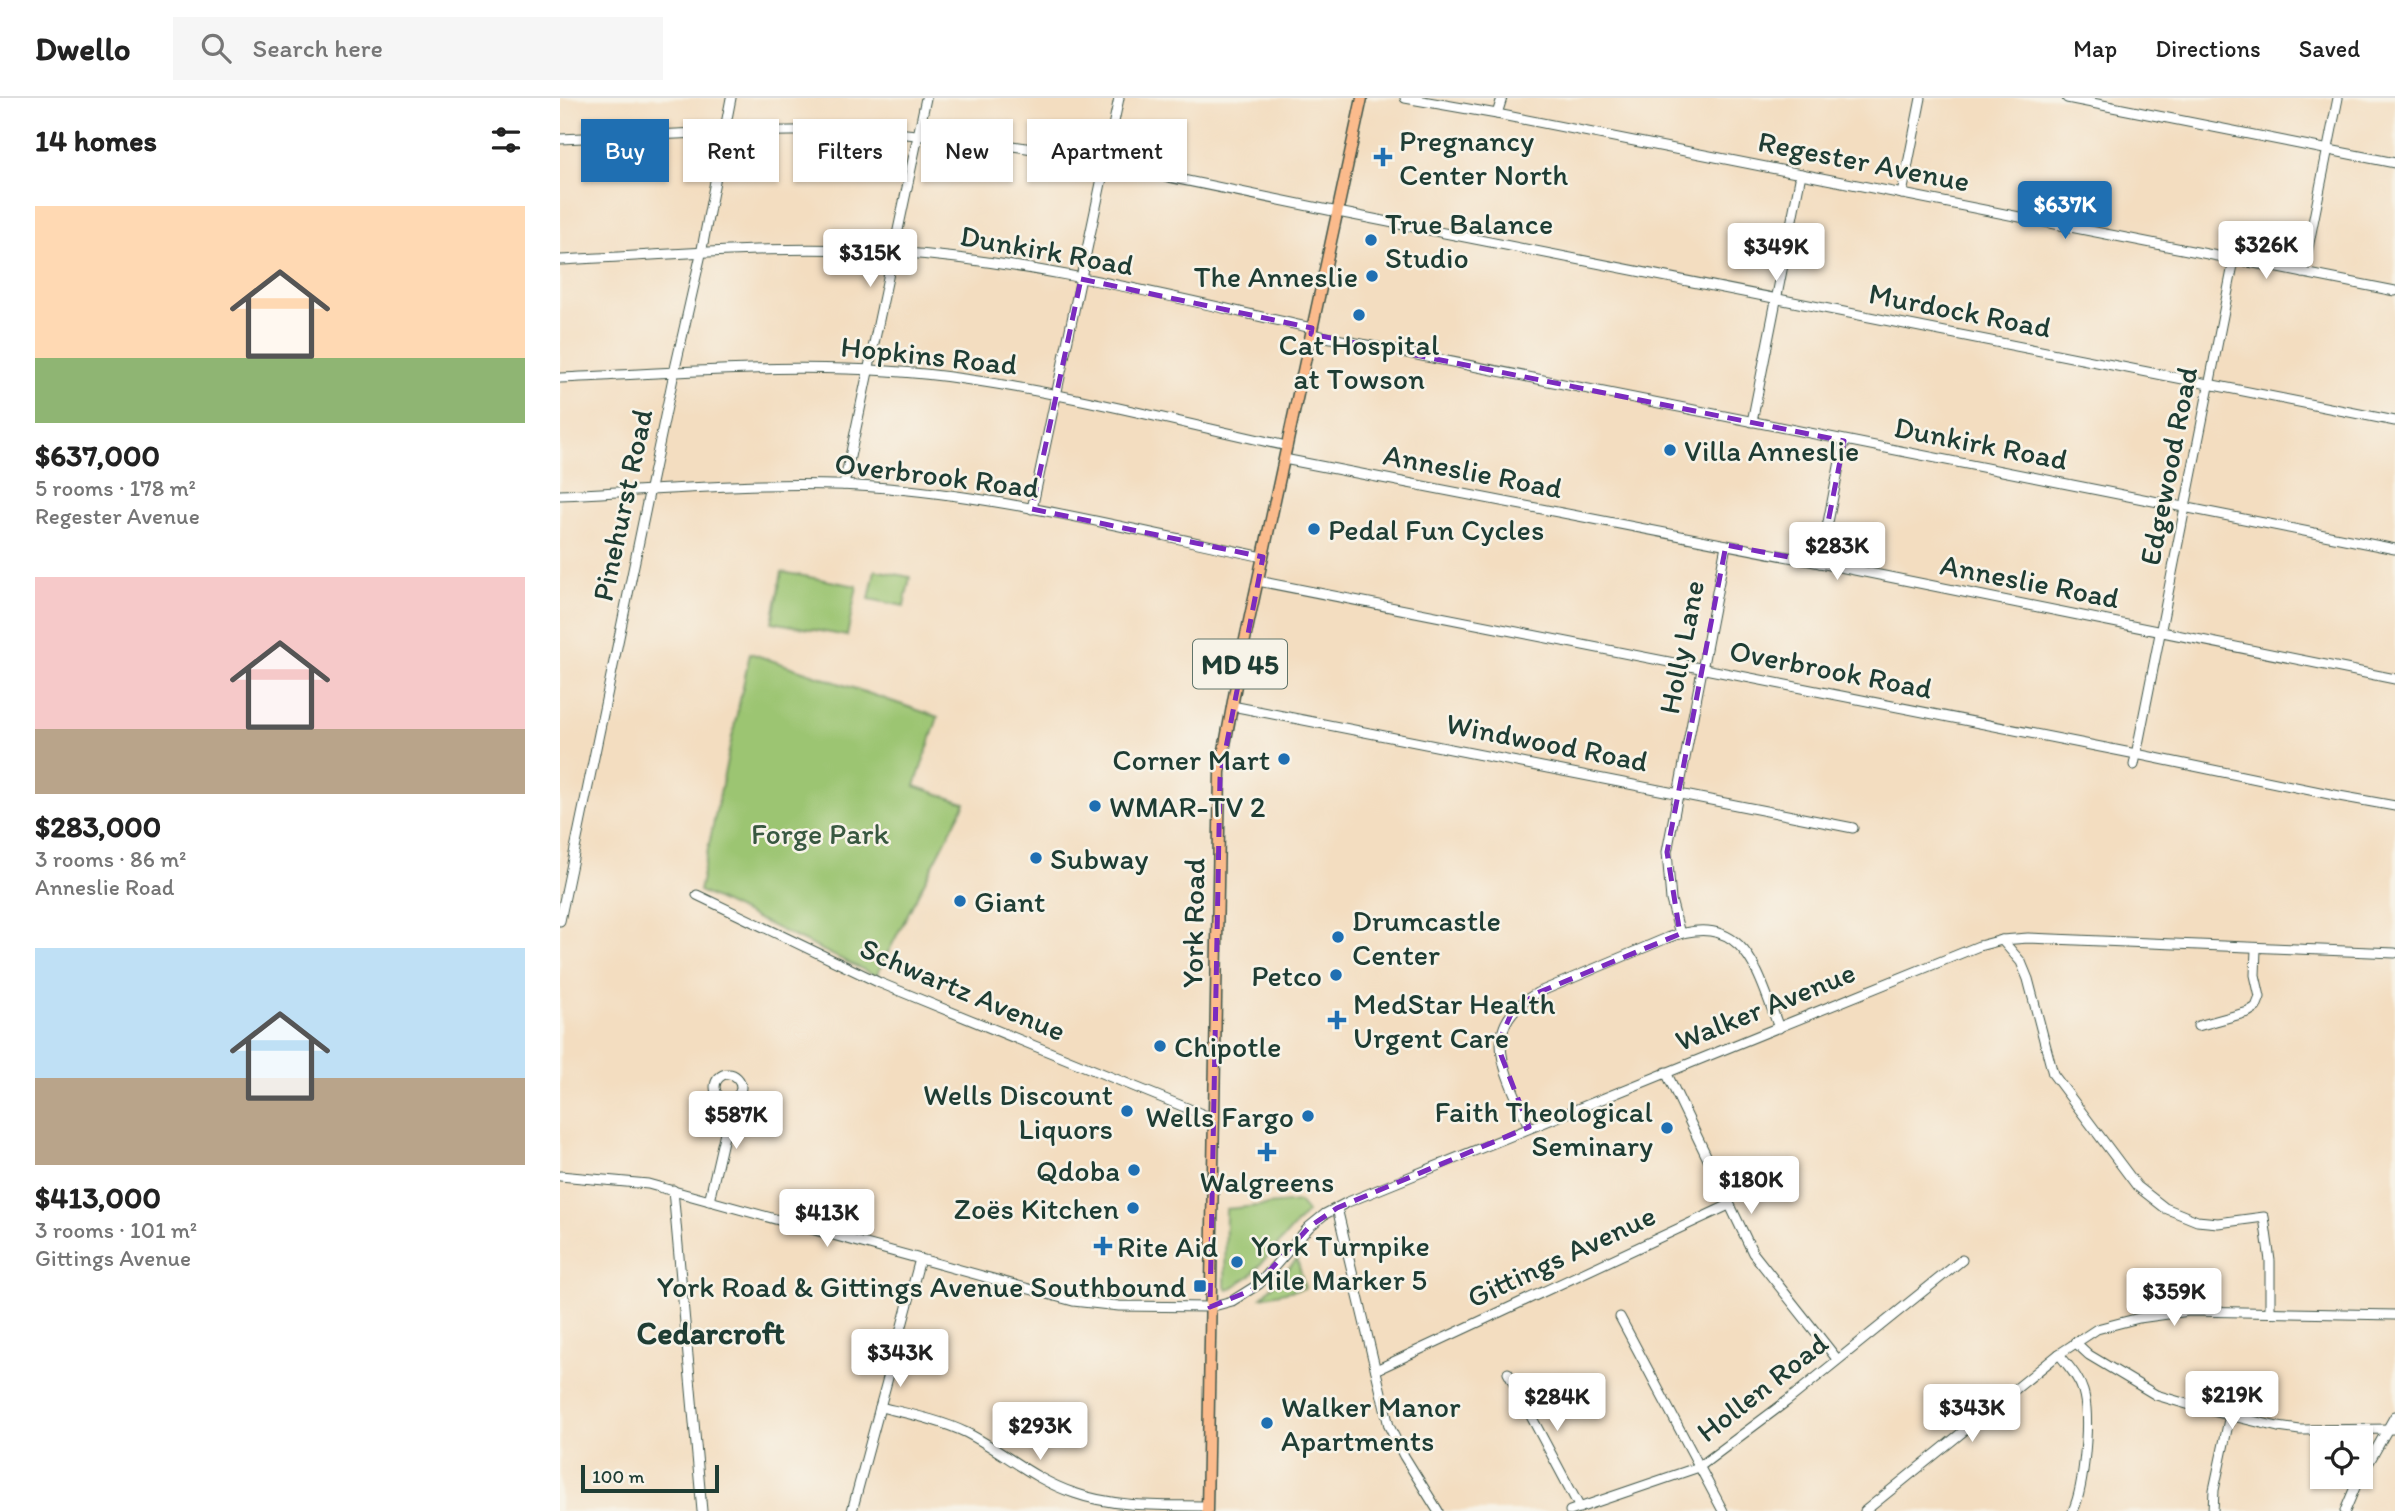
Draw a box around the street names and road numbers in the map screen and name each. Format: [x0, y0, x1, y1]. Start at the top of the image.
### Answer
street label: Regester Avenue [1755, 122, 1973, 200]
street label: Dunkirk Road [957, 217, 1137, 283]
street label: Murdock Road [1866, 274, 2054, 346]
street label: Hopkins Road [839, 327, 1019, 383]
street label: Edgewood Road [2131, 364, 2205, 568]
street label: Pinehurst Road [584, 405, 660, 605]
street label: Dunkirk Road [1891, 408, 2071, 478]
street label: Anneslie Road [1380, 435, 1566, 507]
street label: Overbrook Road [833, 444, 1041, 506]
street label: Anneslie Road [1937, 545, 2123, 617]
street label: Holly Lane [1650, 577, 1712, 717]
street label: Overbrook Road [1726, 631, 1936, 707]
road number: MD 45 [1193, 640, 1287, 688]
street label: Windwood Road [1443, 704, 1651, 780]
street label: York Road [1173, 858, 1213, 988]
street label: Schwartz Avenue [855, 929, 1071, 1049]
street label: Walker Avenue [1670, 953, 1860, 1059]
street label: Gittings Avenue [1461, 1196, 1661, 1316]
street label: Hollen Road [1689, 1324, 1835, 1450]

